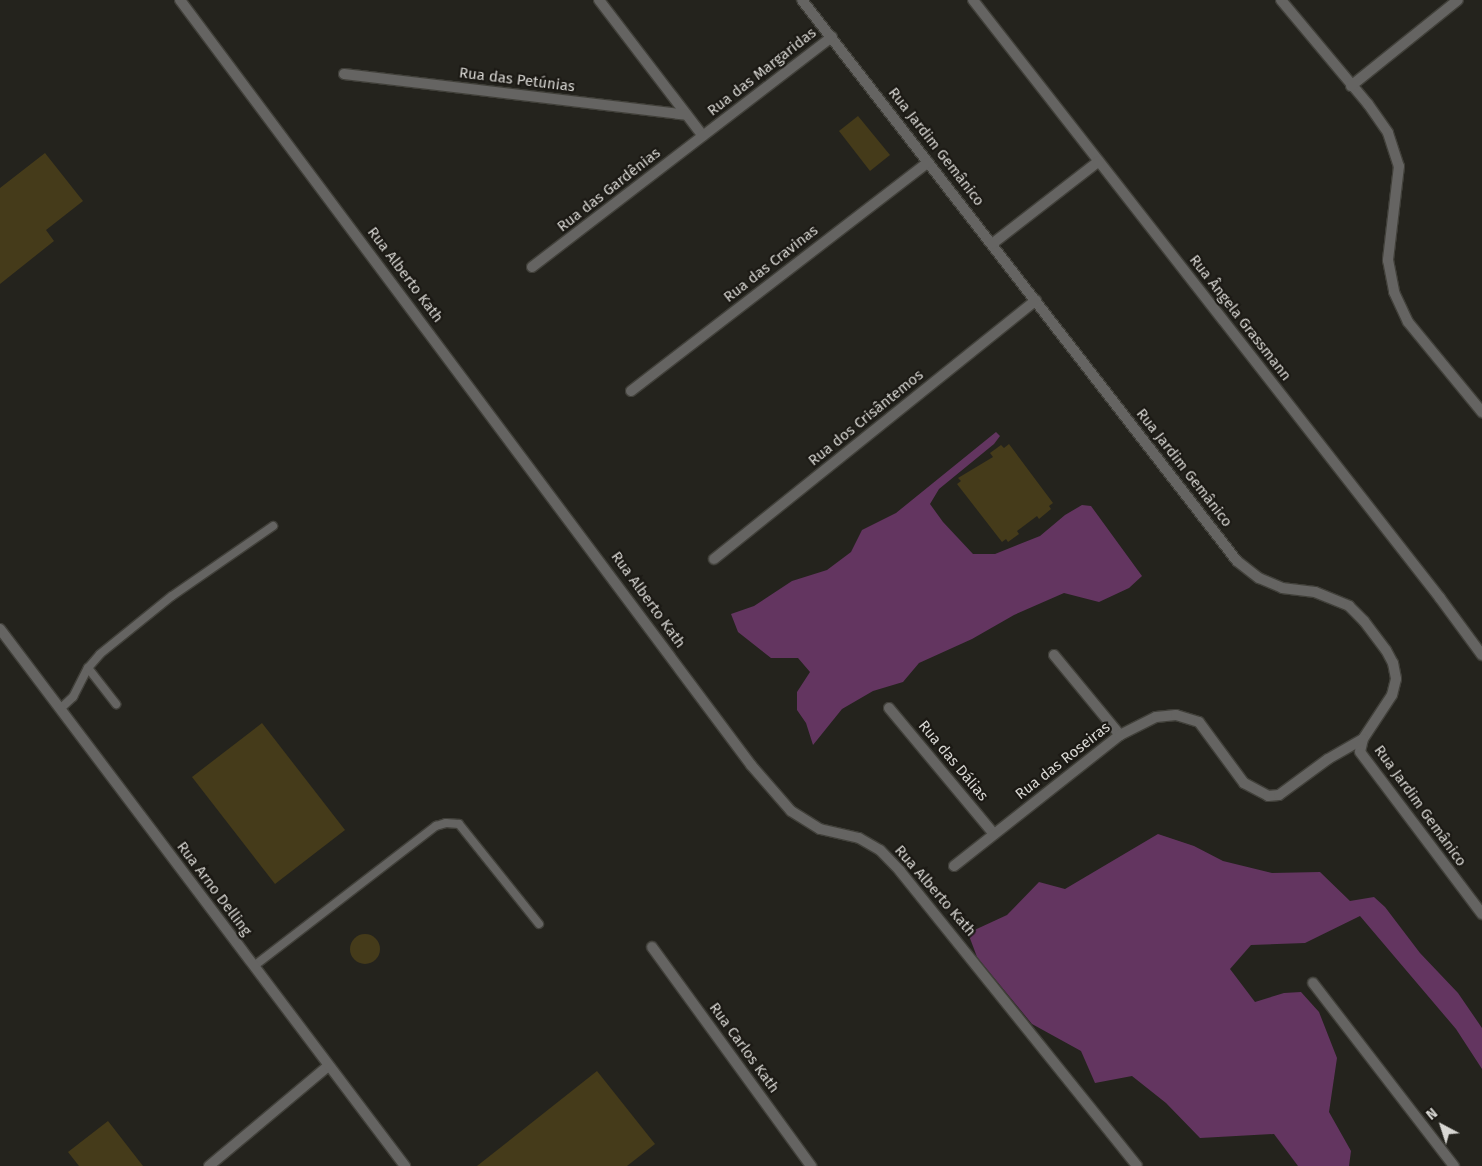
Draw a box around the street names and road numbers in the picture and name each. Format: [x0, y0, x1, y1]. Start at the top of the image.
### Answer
street label: Rua das Margaridas [704, 24, 820, 120]
street label: Rua das Petúnias [458, 64, 576, 96]
street label: Rua Jardim Gemânico [884, 84, 988, 210]
street label: Rua das Gardênias [554, 144, 664, 236]
street label: Rua das Cravinas [720, 222, 822, 306]
street label: Rua Alberto Kath [363, 224, 447, 326]
street label: Rua Ângela Grassmann [1185, 252, 1295, 384]
street label: Rua dos Crisântemos [805, 366, 927, 470]
street label: Rua Jardim Gemânico [1132, 405, 1236, 531]
street label: Rua Alberto Kath [607, 548, 689, 652]
street label: Rua das Dálias [914, 717, 992, 805]
street label: Rua das Roseiras [1012, 718, 1114, 804]
street label: Rua Jardim Gemânico [1370, 742, 1470, 870]
street label: Rua Arno Delling [173, 838, 255, 940]
street label: Rua Alberto Kath [891, 842, 979, 940]
street label: Rua Carlos Kath [705, 999, 783, 1097]

